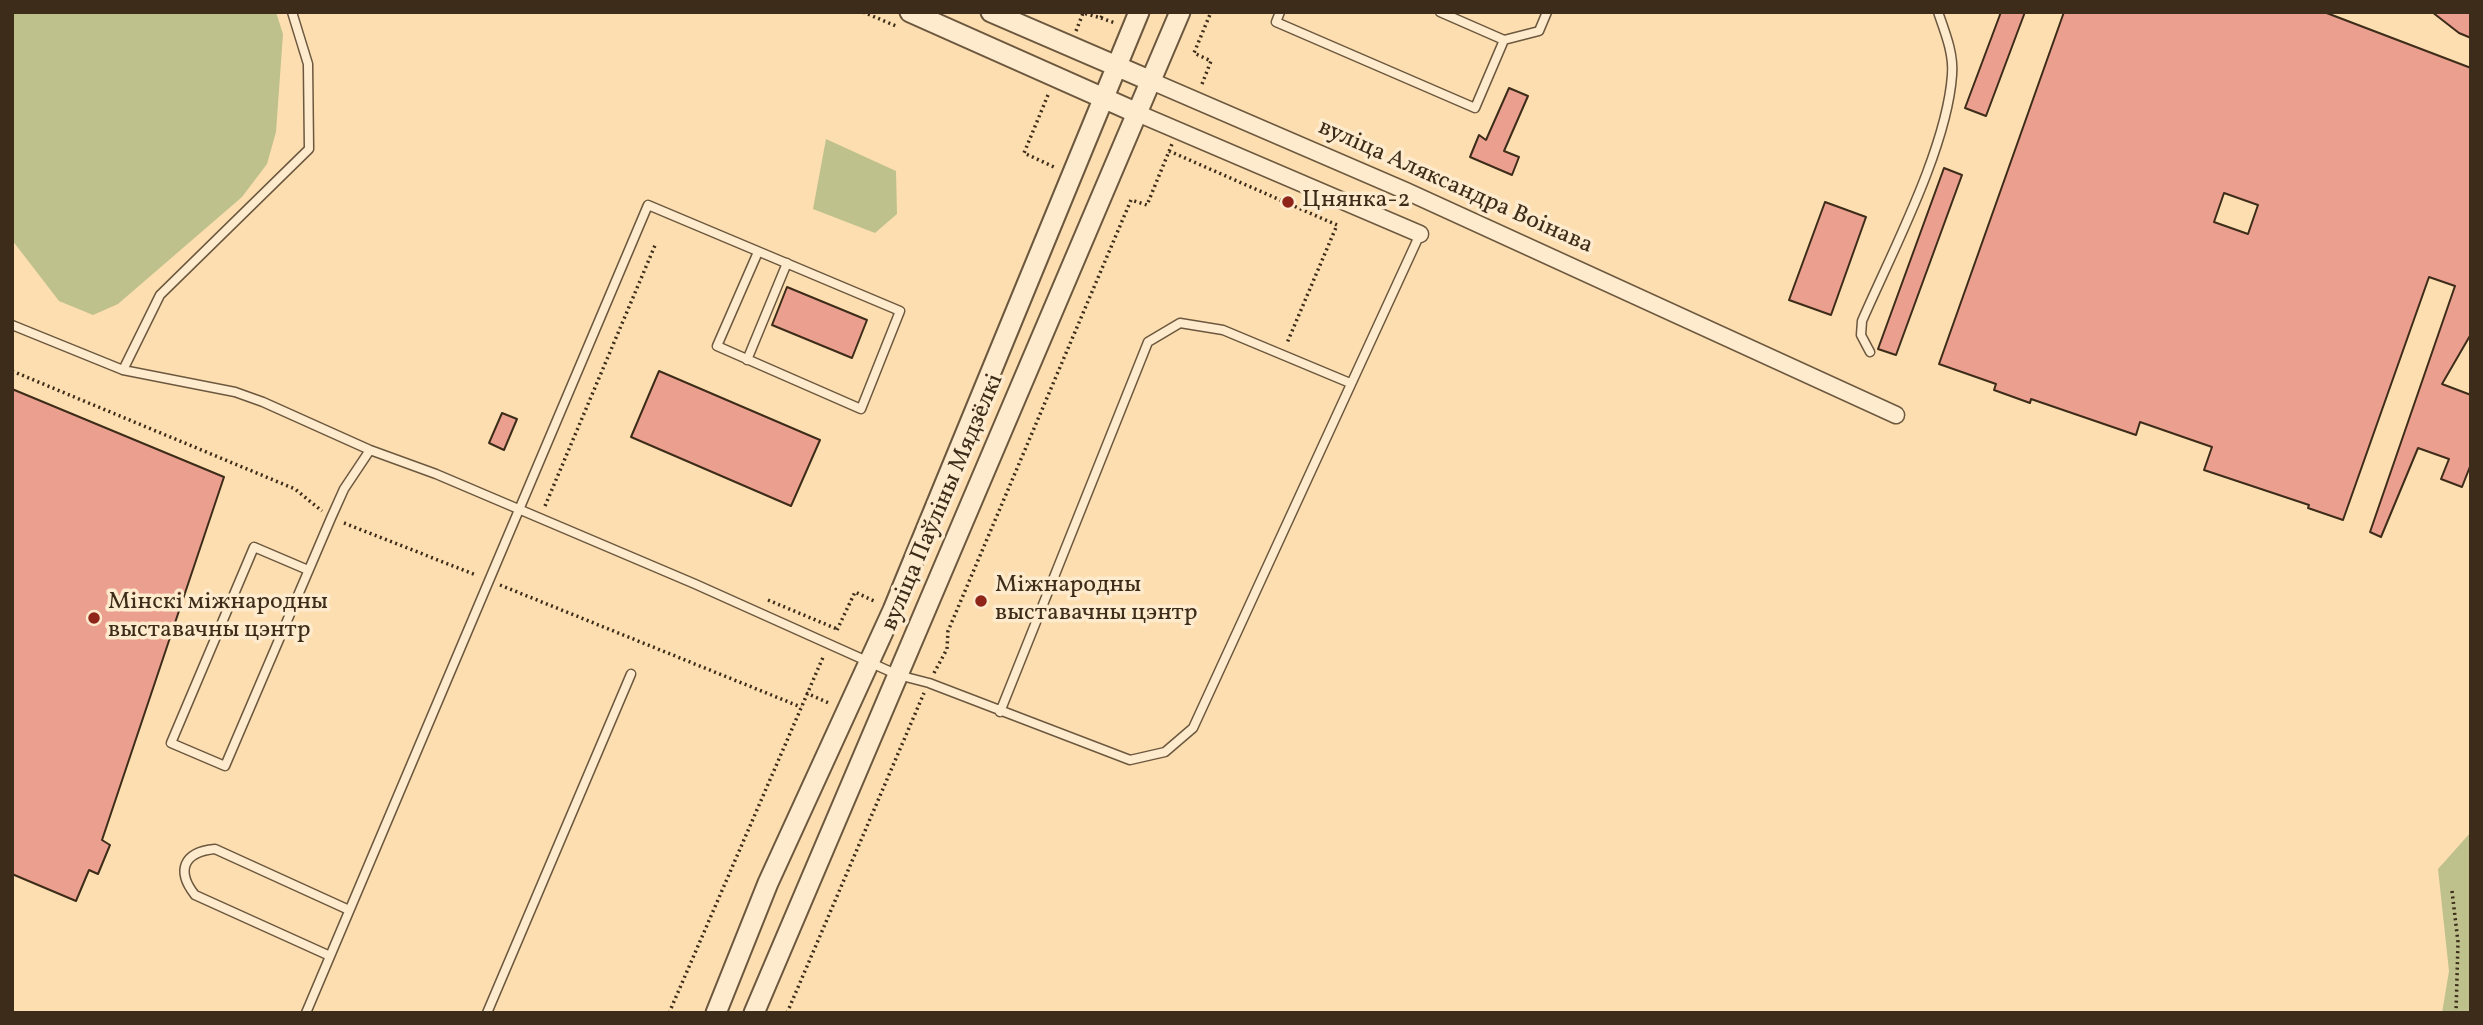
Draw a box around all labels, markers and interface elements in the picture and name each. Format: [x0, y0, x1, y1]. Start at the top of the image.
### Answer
street label: вуліца Аляксандра Воінава [1313, 114, 1597, 262]
place label: Цнянка-2 [1302, 188, 1410, 216]
marker: Цнянка-2 [1280, 194, 1296, 210]
street label: вуліца Паўліны Мядзёлкі [877, 370, 1011, 636]
place label: Міжнародны выставачны цэнтр [995, 573, 1197, 629]
place label: Мінскі міжнародны выставачны цэнтр [108, 590, 328, 646]
marker: Міжнародны выставачны цэнтр [973, 593, 989, 609]
marker: Мінскі міжнародны выставачны цэнтр [86, 610, 102, 626]

